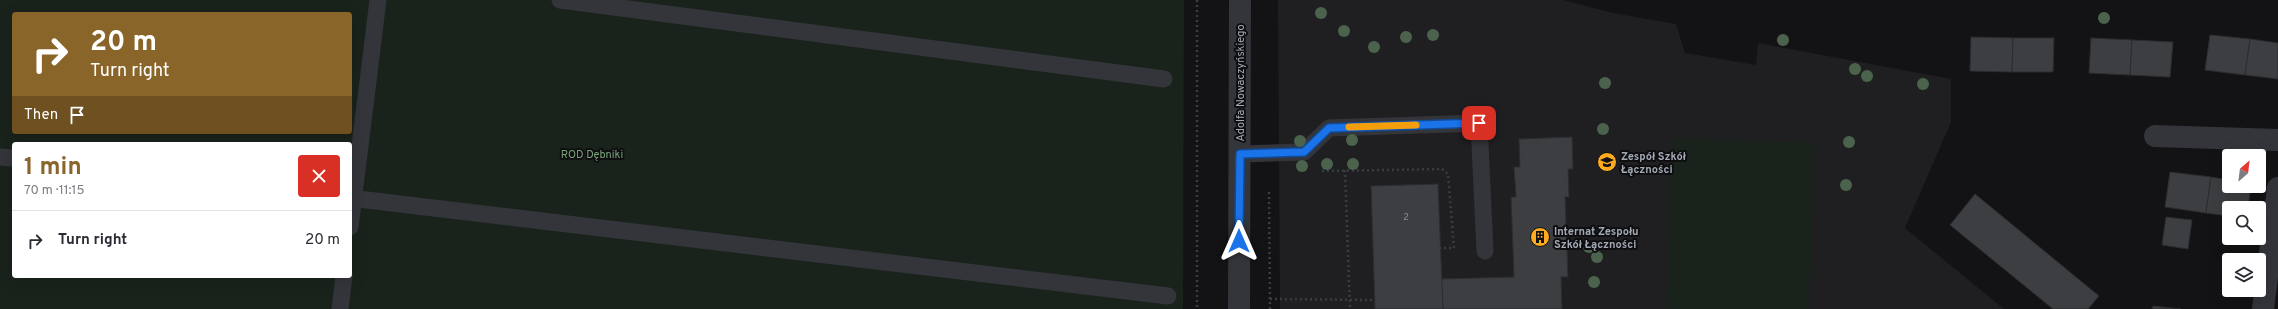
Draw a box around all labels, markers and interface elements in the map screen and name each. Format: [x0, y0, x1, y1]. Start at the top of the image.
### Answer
street label: Adolfa Nowaczyńskiego [1234, 24, 1248, 142]
text: 20 m [90, 25, 157, 61]
icon: right [24, 28, 76, 80]
text: Turn right [90, 60, 170, 83]
icon: arrive [66, 104, 88, 126]
text: Then [24, 106, 58, 125]
pin [1462, 106, 1496, 140]
icon: arrive [1468, 112, 1490, 134]
park label: ROD Dębniki [561, 148, 623, 162]
north arrow [2222, 149, 2266, 193]
map controls [2222, 149, 2266, 297]
place label: Zespół Szkół Łączności [1621, 150, 1686, 177]
school or university icon: Zespół Szkół Łączności [1596, 151, 1618, 173]
text: 1 min [24, 153, 82, 183]
button: close [298, 155, 340, 197]
text: 70 m · 11:15 [24, 183, 84, 199]
button: search [2222, 201, 2266, 245]
house number: 2 [1403, 212, 1409, 223]
position arrow [1218, 220, 1260, 262]
place label: Internat Zespołu Szkół Łączności [1554, 225, 1639, 252]
building icon: Internat Zespołu Szkół Łączności [1529, 226, 1551, 248]
icon: right [24, 230, 46, 252]
text: Turn right [58, 231, 127, 250]
text: 20 m [305, 231, 340, 250]
button: layers [2222, 253, 2266, 297]

